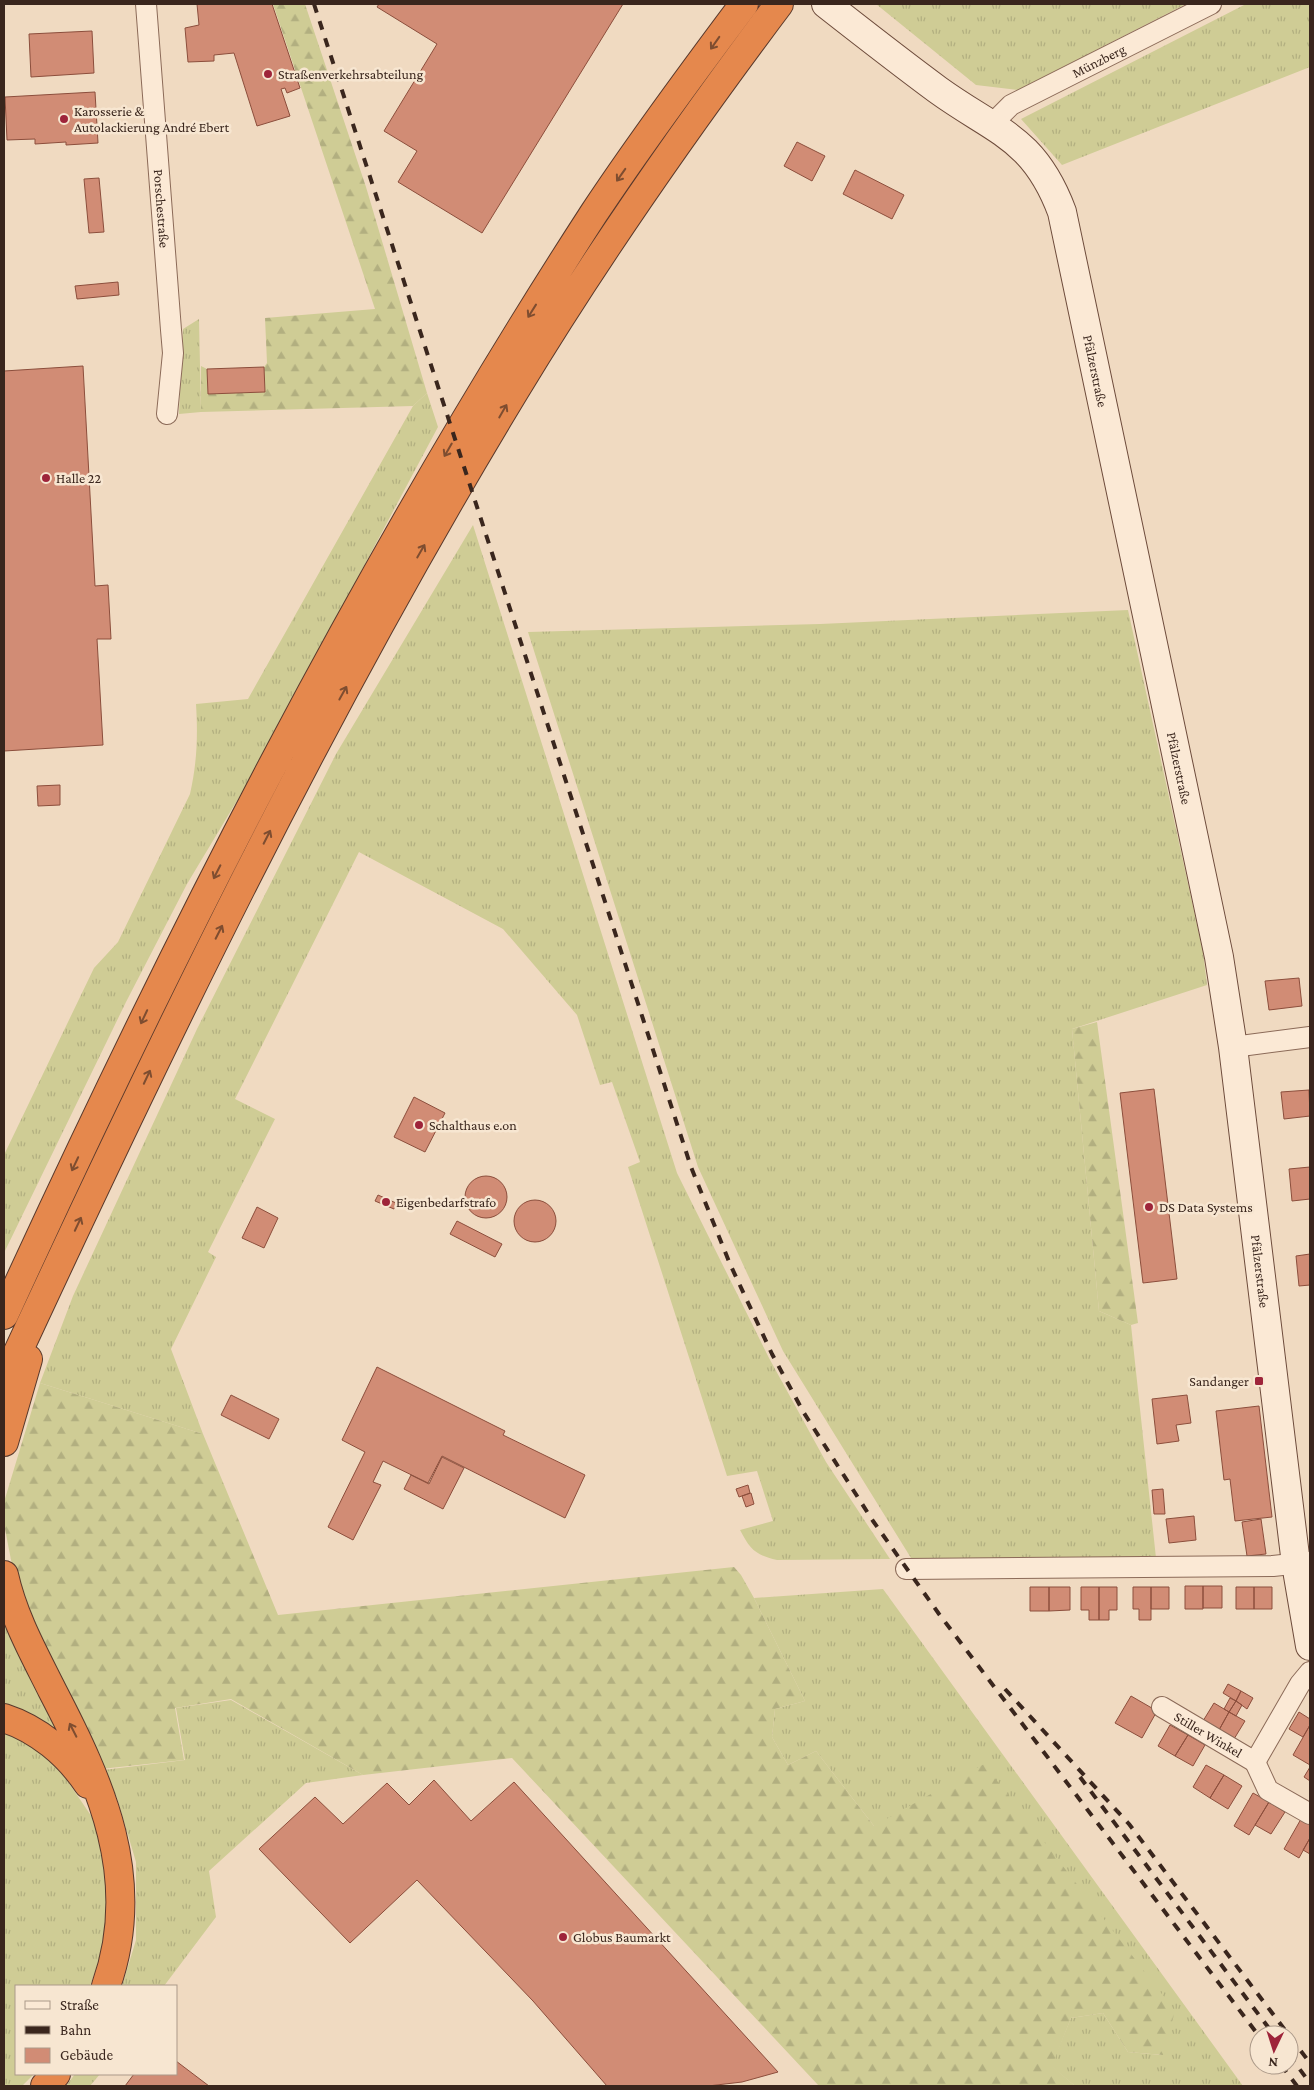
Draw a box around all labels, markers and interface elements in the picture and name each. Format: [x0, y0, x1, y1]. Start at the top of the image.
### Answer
one-way arrow [710, 36, 720, 50]
street label: Münzberg [1069, 41, 1128, 81]
place label: Straßenverkehrsabteilung [278, 66, 423, 82]
marker: Straßenverkehrsabteilung [262, 68, 274, 80]
place label: Karosserie & Autolackierung André Ebert [74, 103, 230, 135]
marker: Karosserie & Autolackierung André Ebert [58, 113, 70, 125]
street label: Porschestraße [151, 168, 173, 248]
one-way arrow [616, 168, 626, 182]
one-way arrow [527, 304, 537, 318]
street label: Pfälzerstraße [1080, 333, 1111, 409]
one-way arrow [499, 404, 509, 418]
one-way arrow [443, 443, 453, 457]
place label: Halle 22 [56, 470, 101, 486]
marker: Halle 22 [40, 472, 52, 484]
one-way arrow [417, 544, 427, 559]
one-way arrow [338, 686, 348, 701]
street label: Pfälzerstraße [1164, 731, 1195, 806]
one-way arrow [263, 830, 272, 845]
one-way arrow [212, 864, 221, 879]
one-way arrow [215, 924, 225, 939]
one-way arrow [139, 1009, 148, 1024]
one-way arrow [143, 1070, 153, 1085]
place label: Schalthaus e.on [429, 1117, 517, 1133]
marker: Schalthaus e.on [413, 1119, 425, 1131]
one-way arrow [69, 1156, 79, 1171]
place label: Eigenbedarfstrafo [396, 1194, 496, 1210]
marker: Eigenbedarfstrafo [380, 1196, 392, 1208]
place label: DS Data Systems [1159, 1199, 1253, 1215]
marker: DS Data Systems [1143, 1201, 1155, 1213]
one-way arrow [73, 1217, 83, 1232]
street label: Pfälzerstraße [1248, 1234, 1273, 1309]
place label: Sandanger [1189, 1373, 1249, 1389]
marker: Sandanger [1253, 1375, 1265, 1387]
street label: Stiller Winkel [1172, 1708, 1246, 1761]
one-way arrow [68, 1723, 77, 1738]
place label: Globus Baumarkt [573, 1929, 671, 1945]
marker: Globus Baumarkt [557, 1931, 569, 1943]
legend [15, 1985, 178, 2075]
text: Straße [60, 1997, 99, 2013]
text: Bahn [60, 2022, 91, 2038]
north arrow [1249, 2025, 1299, 2075]
text: Gebäude [60, 2047, 114, 2063]
text: N [1267, 2055, 1278, 2071]

